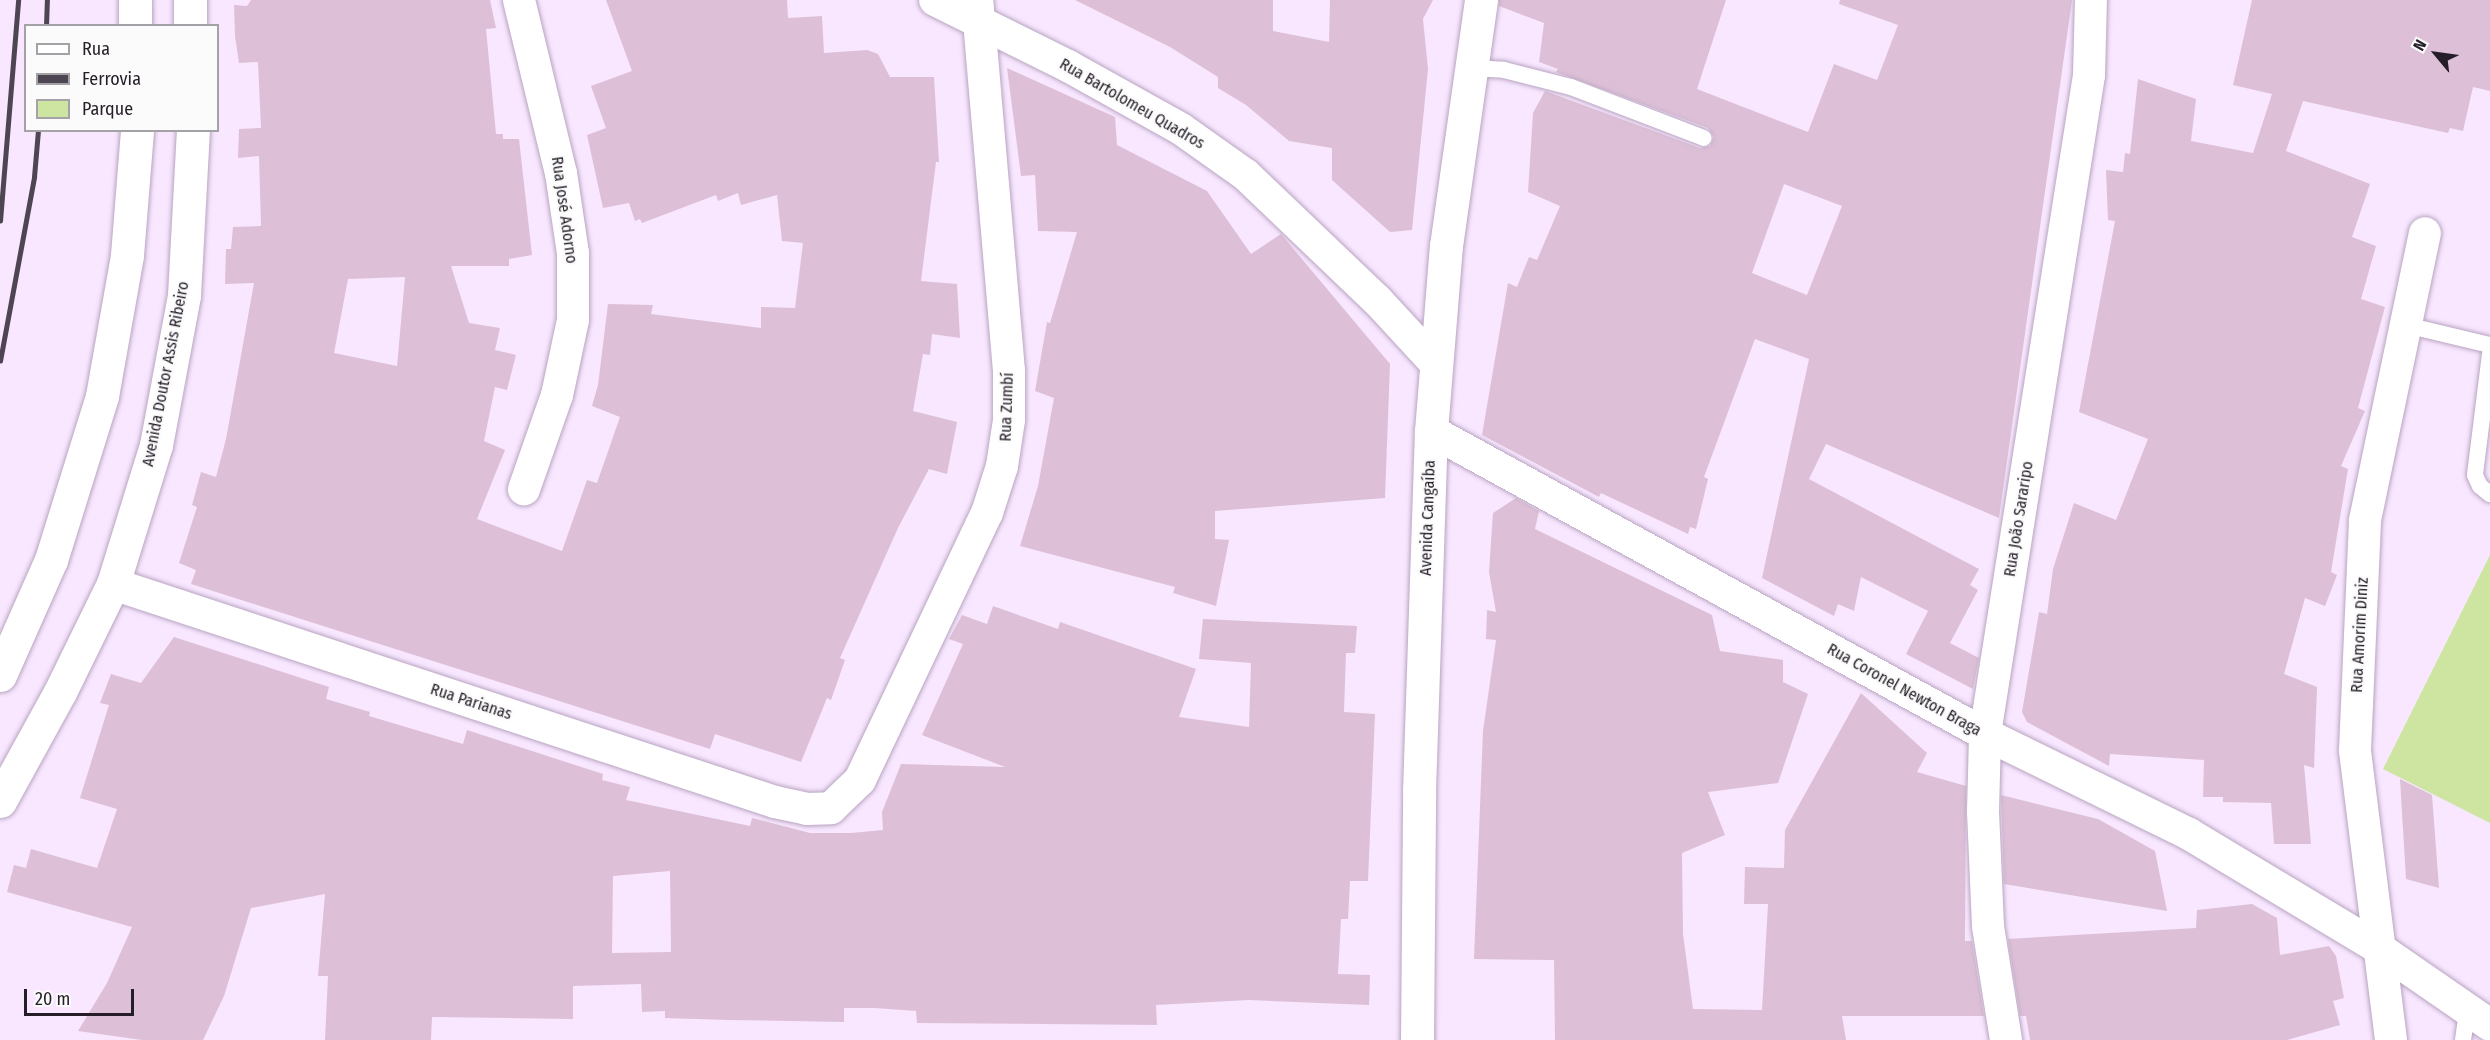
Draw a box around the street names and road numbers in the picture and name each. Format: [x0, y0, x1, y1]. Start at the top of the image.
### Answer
street label: Rua Bartolomeu Quadros [1056, 55, 1208, 153]
street label: Rua José Adorno [547, 155, 581, 265]
street label: Avenida Doutor Assis Ribeiro [139, 280, 193, 468]
street label: Rua Zumbí [996, 372, 1018, 442]
street label: Avenida Cangaíba [1416, 460, 1440, 576]
street label: Rua João Sararipo [2000, 460, 2038, 578]
street label: Rua Amorim Diniz [2347, 577, 2373, 693]
street label: Rua Coronel Newton Braga [1824, 640, 1984, 740]
street label: Rua Parianas [428, 680, 514, 724]

